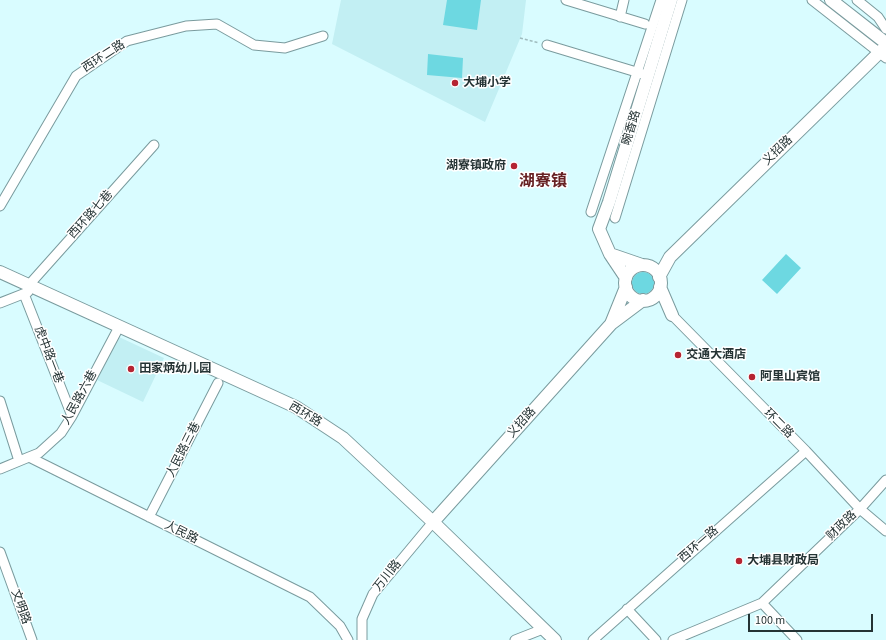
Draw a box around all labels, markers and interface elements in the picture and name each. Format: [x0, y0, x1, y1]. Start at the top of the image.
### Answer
street label: 西环二路 [80, 38, 128, 76]
place label: 大埔小学 [463, 76, 511, 90]
marker: 大埔小学 [450, 78, 460, 88]
street label: 畹香路 [620, 109, 644, 147]
street label: 义招路 [760, 133, 796, 169]
place label: 湖寮镇政府 [446, 159, 506, 173]
marker: 湖寮镇政府 [509, 161, 519, 171]
district label: 湖寮镇 [519, 172, 567, 192]
street label: 西环路七巷 [66, 188, 116, 242]
street label: 虎中路一巷 [31, 324, 65, 386]
place label: 交通大酒店 [686, 348, 746, 362]
marker: 交通大酒店 [673, 350, 683, 360]
place label: 田家炳幼儿园 [139, 362, 211, 376]
marker: 田家炳幼儿园 [126, 364, 136, 374]
street label: 人民路六巷 [59, 368, 101, 428]
place label: 阿里山宾馆 [760, 370, 820, 384]
marker: 阿里山宾馆 [747, 372, 757, 382]
street label: 西环路 [286, 400, 324, 430]
street label: 义招路 [505, 405, 539, 441]
street label: 环二路 [760, 406, 796, 442]
street label: 人民路三巷 [164, 420, 204, 480]
street label: 财政路 [824, 508, 860, 544]
street label: 人民路 [162, 519, 200, 547]
street label: 西环一路 [676, 524, 722, 566]
place label: 大埔县财政局 [747, 554, 819, 568]
marker: 大埔县财政局 [734, 556, 744, 566]
street label: 万川路 [371, 557, 405, 595]
street label: 文明路 [7, 588, 33, 626]
scale bar [750, 606, 875, 632]
text: 100 m [755, 612, 785, 629]

